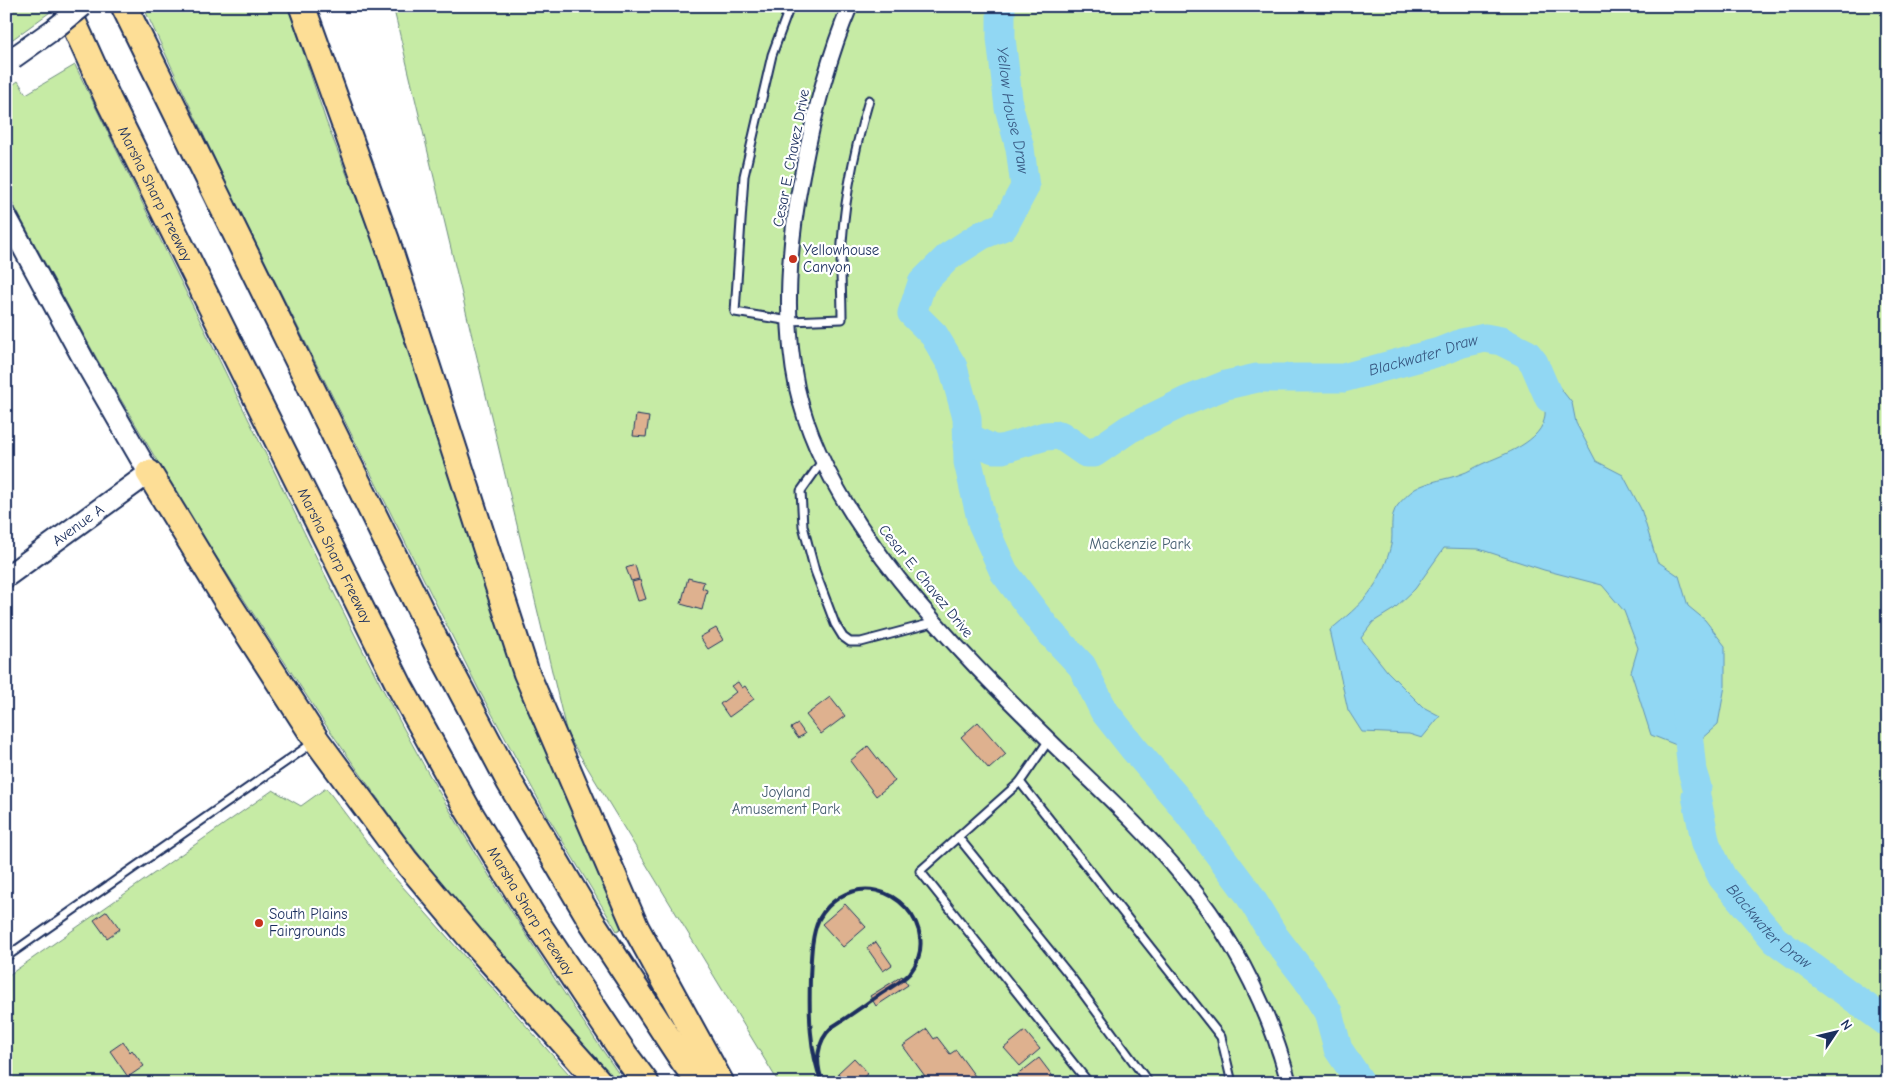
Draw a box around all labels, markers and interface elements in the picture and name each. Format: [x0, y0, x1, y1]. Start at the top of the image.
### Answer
water label: Yellow House Draw [993, 45, 1032, 176]
street label: Cesar E. Chavez Drive [769, 87, 813, 229]
street label: Marsha Sharp Freeway [114, 123, 196, 265]
place label: Yellowhouse Canyon [803, 241, 880, 276]
marker: Yellowhouse Canyon [787, 253, 799, 265]
water label: Blackwater Draw [1367, 330, 1481, 380]
street label: Marsha Sharp Freeway [294, 485, 376, 627]
street label: Avenue A [49, 500, 108, 550]
street label: Cesar E. Chavez Drive [875, 521, 977, 642]
park label: Mackenzie Park [1089, 535, 1191, 553]
park label: Joyland Amusement Park [732, 783, 841, 818]
street label: Marsha Sharp Freeway [483, 843, 578, 979]
water label: Blackwater Draw [1723, 880, 1816, 973]
place label: South Plains Fairgrounds [269, 905, 348, 940]
marker: South Plains Fairgrounds [253, 917, 265, 929]
north arrow [1812, 1006, 1862, 1056]
text: N [1837, 1016, 1856, 1033]

